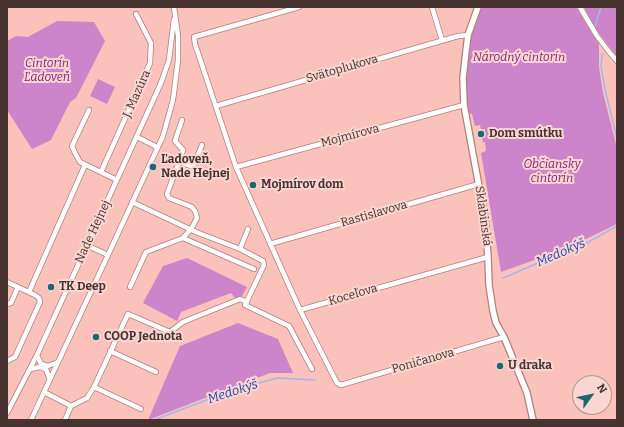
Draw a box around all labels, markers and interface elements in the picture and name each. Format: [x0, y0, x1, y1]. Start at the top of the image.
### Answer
park label: Národný cintorín [473, 51, 565, 65]
street label: Svätoplukova [304, 52, 380, 86]
park label: Cintorín Ľadoveň [24, 57, 70, 85]
street label: J. Mazúra [120, 68, 154, 120]
street label: Mojmírova [319, 121, 381, 151]
place label: Dom smútku [489, 127, 562, 141]
marker: Dom smútku [476, 129, 486, 139]
place label: Ľadoveň, Nade Hejnej [161, 153, 230, 181]
park label: Občiansky cintorín [523, 158, 581, 186]
marker: Ľadoveň, Nade Hejnej [148, 162, 158, 172]
place label: Mojmírov dom [261, 178, 344, 192]
marker: Mojmírov dom [248, 180, 258, 190]
street label: Sklabinská [472, 185, 494, 247]
street label: Nade Hejnej [72, 198, 114, 266]
street label: Rastislavova [339, 198, 409, 230]
water label: Medokýš [534, 236, 588, 270]
place label: TK Deep [59, 280, 106, 294]
street label: Koceľova [327, 281, 379, 309]
marker: TK Deep [46, 282, 56, 292]
place label: COOP Jednota [104, 330, 182, 344]
marker: COOP Jednota [91, 332, 101, 342]
street label: Poničanova [390, 345, 456, 377]
place label: U draka [508, 359, 552, 373]
marker: U draka [495, 361, 505, 371]
north arrow [572, 375, 612, 415]
water label: Medokýš [206, 377, 260, 407]
text: N [594, 382, 609, 396]

